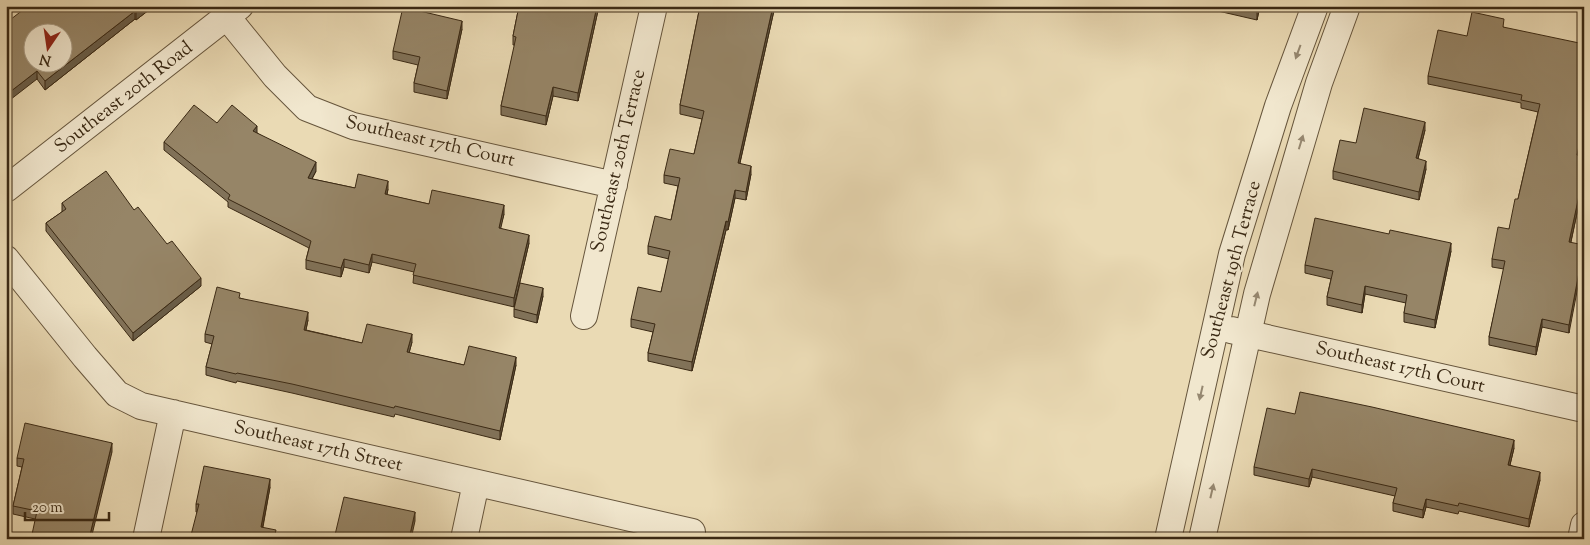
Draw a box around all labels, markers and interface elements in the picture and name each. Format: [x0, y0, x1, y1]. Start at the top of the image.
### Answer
north arrow [22, 22, 72, 72]
street label: Southeast 20th Road [49, 35, 199, 161]
one-way arrow [1294, 45, 1302, 60]
text: N [38, 48, 53, 70]
street label: Southeast 20th Terrace [585, 67, 653, 255]
street label: Southeast 17th Court [343, 109, 518, 175]
one-way arrow [1298, 135, 1305, 150]
street label: Southeast 19th Terrace [1195, 178, 1269, 362]
one-way arrow [1252, 291, 1260, 306]
street label: Southeast 17th Court [1313, 335, 1488, 401]
one-way arrow [1197, 385, 1205, 401]
street label: Southeast 17th Street [231, 414, 406, 480]
one-way arrow [1208, 484, 1216, 499]
scale bar [25, 490, 109, 522]
text: 20 m [32, 498, 63, 519]

